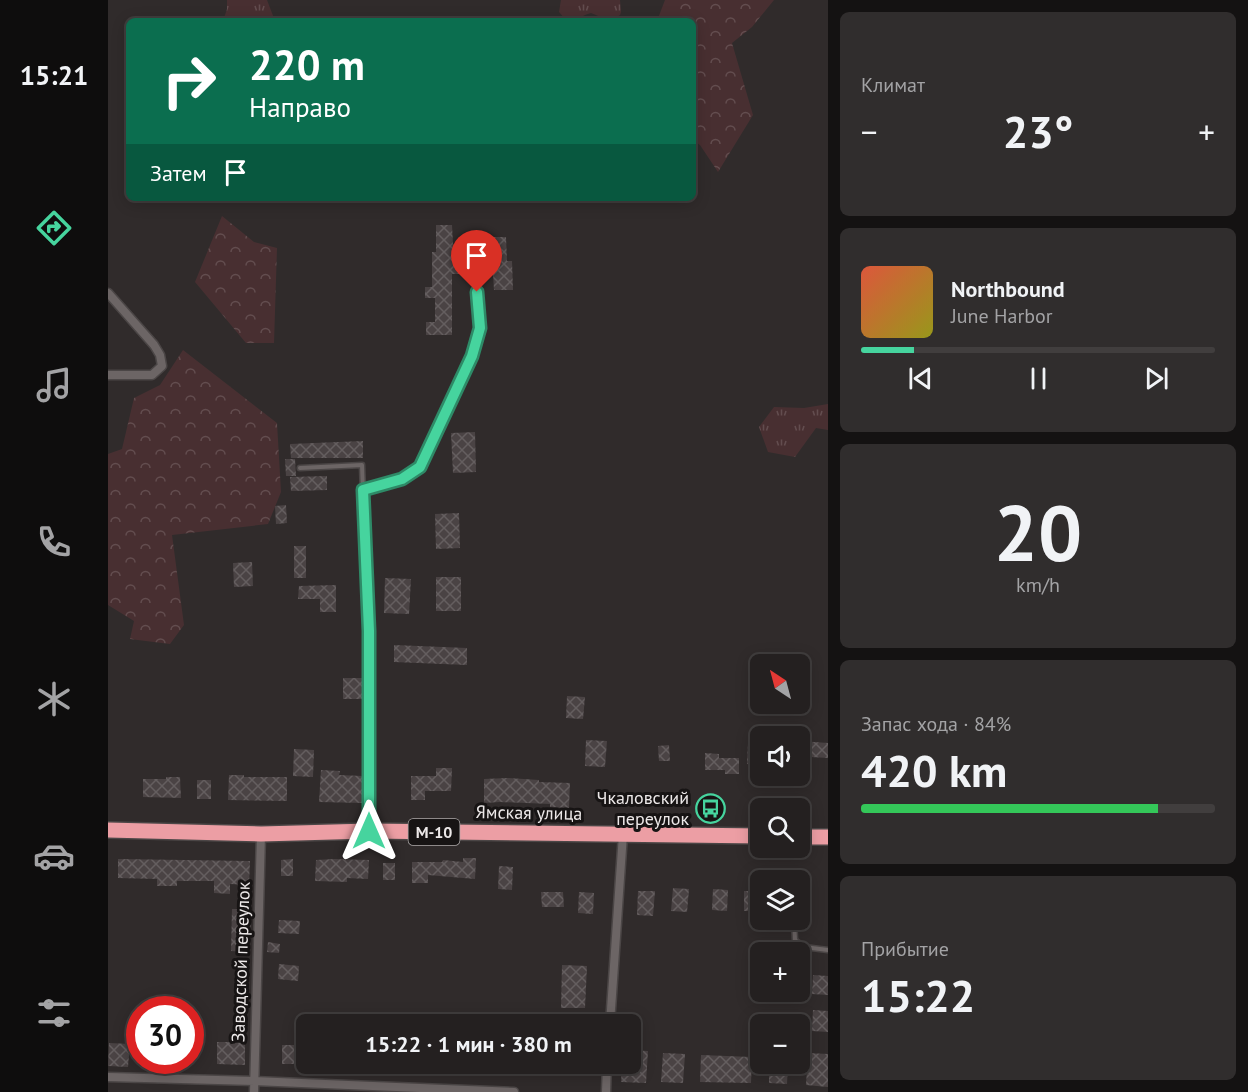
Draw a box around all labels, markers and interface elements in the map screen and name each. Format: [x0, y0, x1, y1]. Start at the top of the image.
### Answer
text: 220 m [249, 37, 365, 92]
icon: right [150, 42, 228, 120]
text: 15:21 [20, 58, 88, 92]
text: Климат [861, 72, 925, 98]
text: Направо [249, 90, 351, 124]
text: 23° [1003, 102, 1073, 160]
text: − [861, 110, 878, 153]
text: + [1198, 110, 1215, 153]
icon: arrive [219, 156, 252, 189]
text: Затем [150, 159, 207, 187]
icon: directions [33, 207, 75, 249]
pin [451, 230, 502, 292]
icon: arrive [460, 239, 493, 272]
text: Northbound [951, 275, 1065, 303]
text: June Harbor [951, 303, 1053, 329]
icon: previous [904, 362, 937, 395]
icon: pause [1022, 362, 1055, 395]
icon: next [1140, 362, 1173, 395]
icon: music [33, 364, 75, 406]
text: 20 [994, 482, 1082, 583]
icon: phone [33, 521, 75, 563]
text: km/h [1016, 572, 1060, 598]
north arrow [750, 654, 810, 714]
map controls [750, 654, 810, 1074]
icon: climate [33, 678, 75, 720]
text: Запас хода · 84% [861, 711, 1011, 737]
button: sound [750, 726, 810, 786]
text: 420 km [861, 741, 1007, 799]
place label: Чкаловский переулок [597, 786, 689, 830]
bus stop icon: Чкаловский переулок [694, 792, 726, 824]
button: search [750, 798, 810, 858]
position arrow [337, 799, 401, 863]
street label: Ямская улица [475, 800, 583, 825]
road number: М-10 [408, 819, 460, 845]
icon: car [33, 835, 75, 877]
button: layers [750, 870, 810, 930]
street label: Заводской переулок [226, 881, 255, 1043]
text: Прибытие [861, 936, 949, 962]
button: + [750, 942, 810, 1002]
text: 15:22 [861, 966, 975, 1024]
icon: filters [33, 992, 75, 1034]
speed limit sign: 30 [126, 996, 204, 1074]
button: − [750, 1014, 810, 1074]
text: 15:22 · 1 мин · 380 m [365, 1030, 572, 1058]

